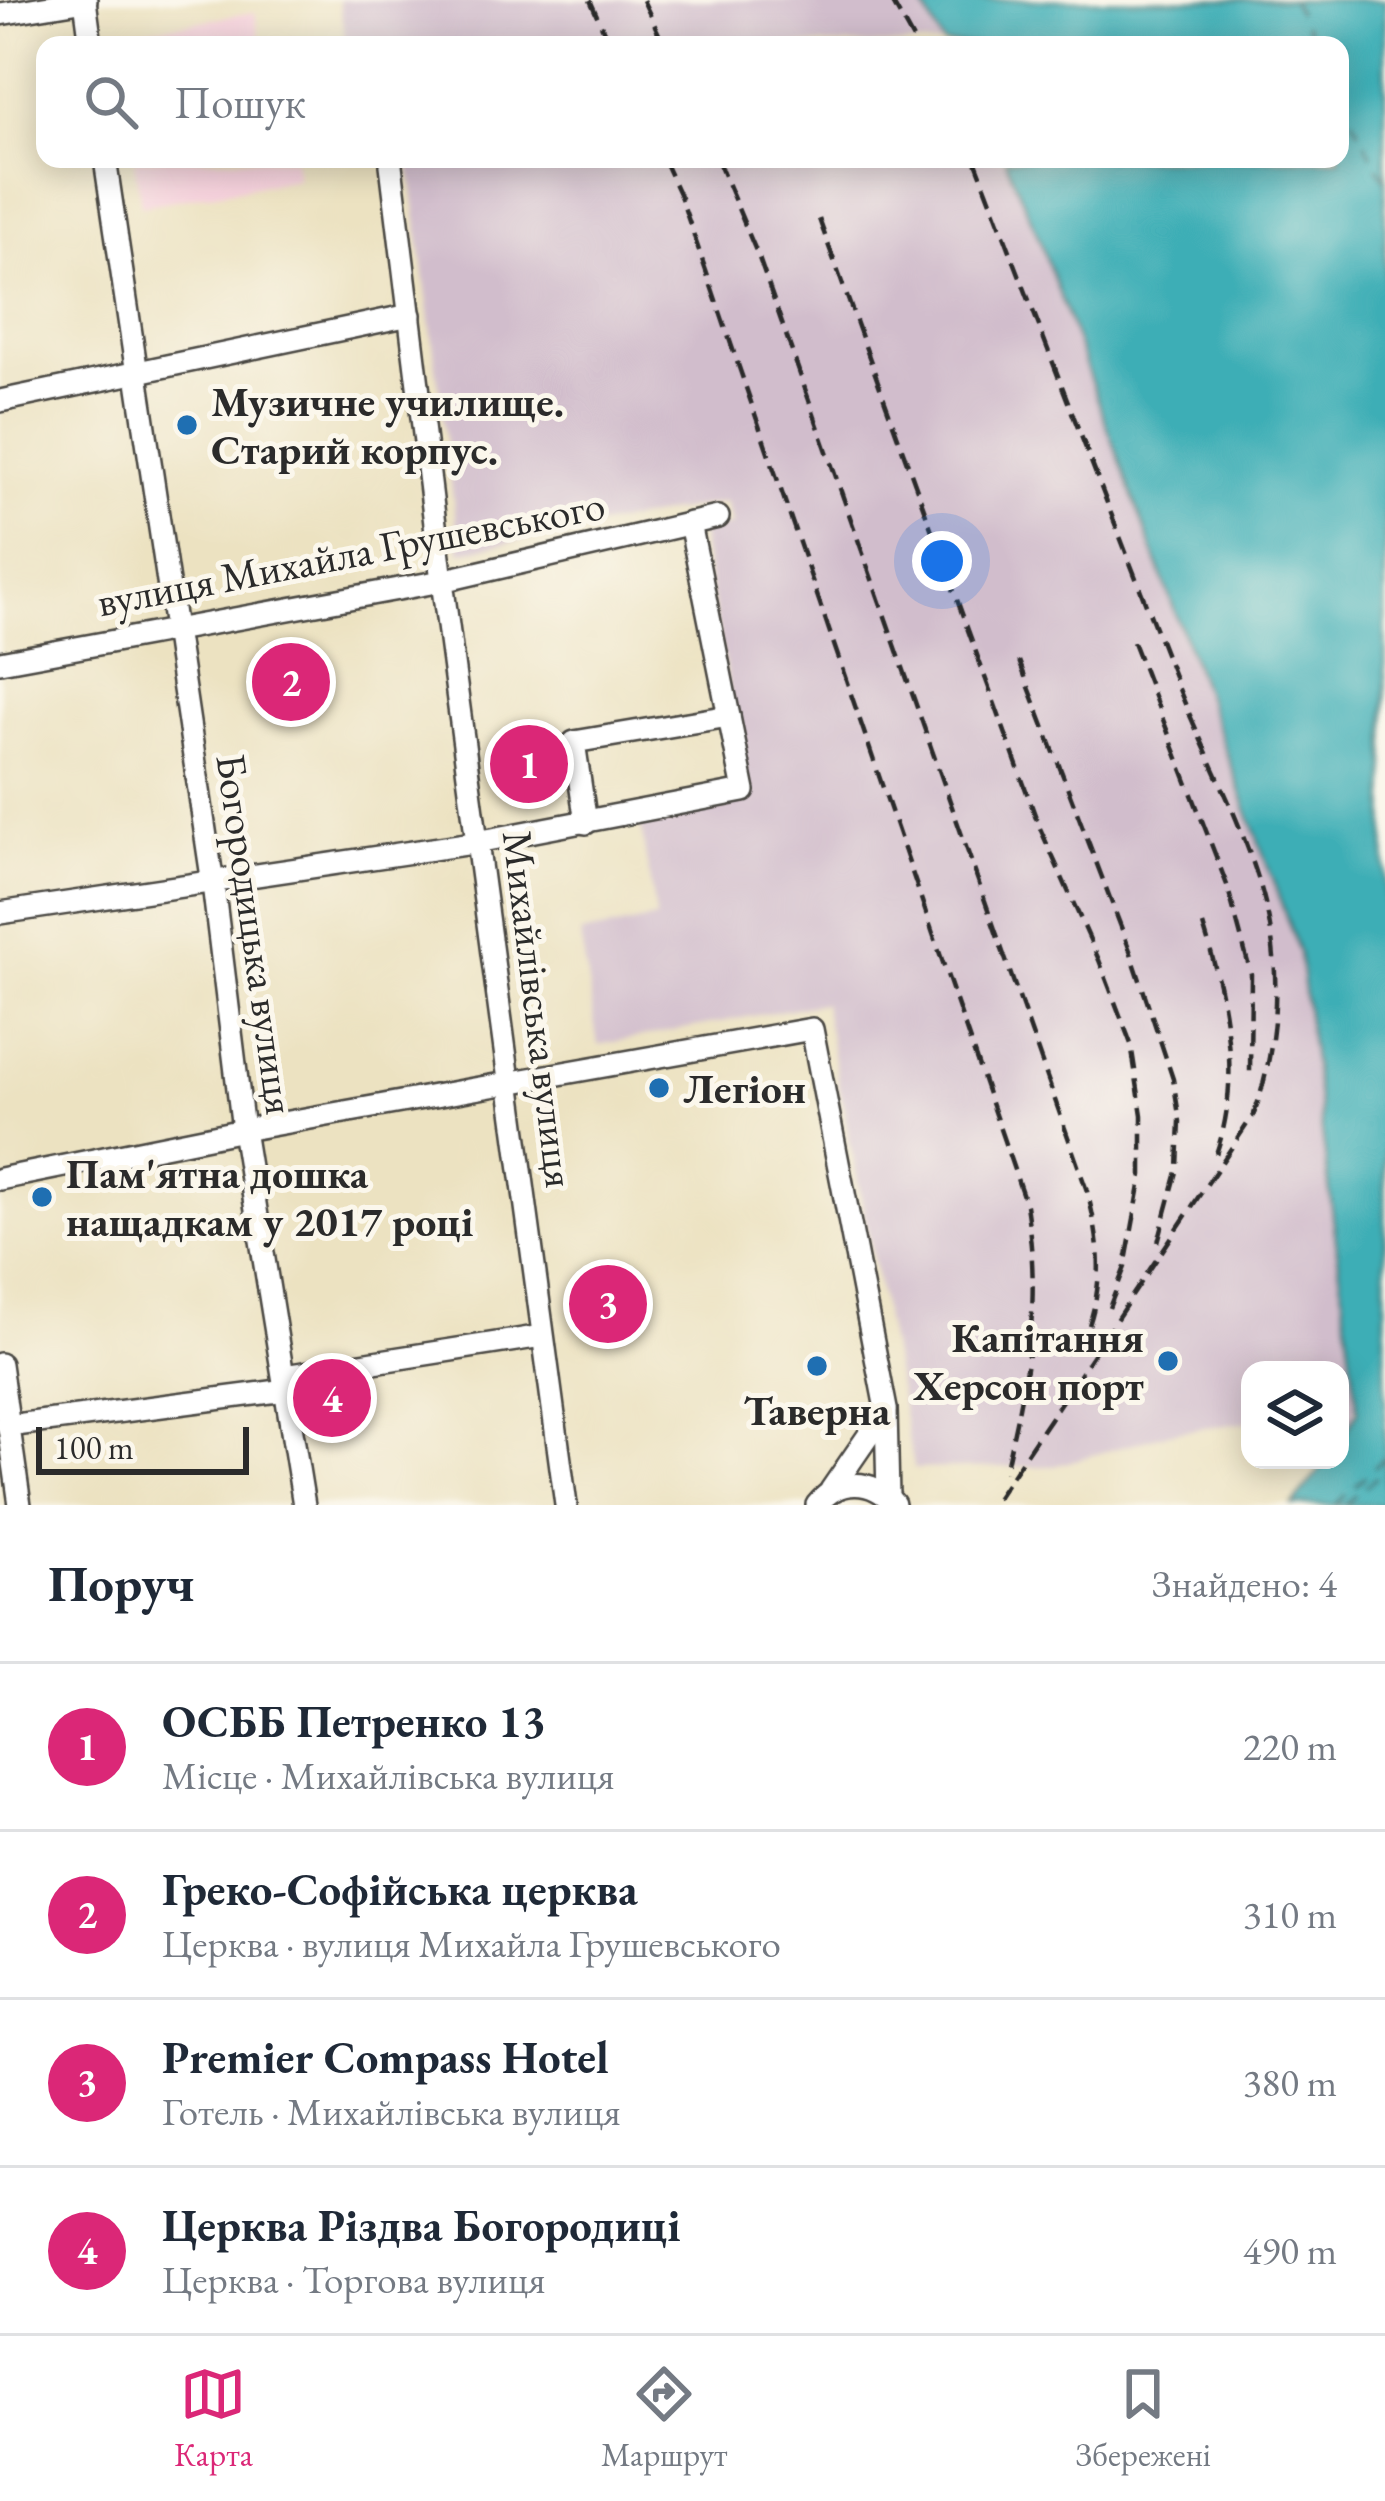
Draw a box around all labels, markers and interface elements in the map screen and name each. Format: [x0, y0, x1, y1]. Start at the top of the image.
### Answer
search box [36, 36, 1349, 168]
icon: search [78, 69, 144, 135]
text: Пошук [174, 73, 306, 131]
place label: Музичне училище. Старий корпус. [211, 374, 564, 477]
marker: Музичне училище. Старий корпус. [174, 412, 200, 438]
street label: вулиця Михайла Грушевського [93, 477, 609, 629]
your location [912, 531, 972, 591]
pin: 2 [252, 637, 330, 727]
pin: 1 [490, 719, 568, 809]
street label: Богородицька вулиця [203, 750, 309, 1118]
street label: Михайлівська вулиця [490, 827, 588, 1191]
place label: Легіон [683, 1061, 806, 1116]
marker: Легіон [646, 1075, 672, 1101]
place label: Пам'ятна дошка нащадкам у 2017 році [66, 1146, 473, 1249]
marker: Пам'ятна дошка нащадкам у 2017 році [29, 1184, 55, 1210]
pin: 3 [569, 1259, 647, 1349]
place label: Капітання Херсон порт [912, 1310, 1144, 1413]
marker: Капітання Херсон порт [1155, 1348, 1181, 1374]
pin: 4 [293, 1353, 371, 1443]
marker: Таверна [804, 1353, 830, 1379]
map controls [1241, 1361, 1349, 1469]
button: layers [1241, 1361, 1349, 1469]
place label: Таверна [744, 1383, 891, 1438]
scale bar [36, 1421, 249, 1474]
text: 100 m [54, 1426, 134, 1469]
text: Поруч [48, 1550, 194, 1616]
text: Знайдено: 4 [1152, 1558, 1337, 1609]
text: ОСББ Петренко 13 [162, 1692, 546, 1750]
text: 1 [77, 1721, 97, 1772]
text: 220 m [1243, 1721, 1337, 1772]
text: Місце · Михайлівська вулиця [162, 1750, 614, 1801]
text: Греко-Софійська церква [162, 1860, 638, 1918]
text: 2 [77, 1889, 97, 1940]
text: 310 m [1243, 1889, 1337, 1940]
text: Церква · вулиця Михайла Грушевського [162, 1918, 781, 1969]
text: Premier Compass Hotel [162, 2028, 609, 2086]
text: 3 [77, 2057, 97, 2108]
text: 380 m [1243, 2057, 1337, 2108]
text: Готель · Михайлівська вулиця [162, 2086, 621, 2137]
text: Церква Різдва Богородиці [162, 2196, 680, 2254]
text: 4 [77, 2225, 97, 2276]
text: 490 m [1243, 2225, 1337, 2276]
text: Церква · Торгова вулиця [162, 2254, 545, 2305]
tab: Карта [174, 2361, 253, 2476]
tab: Маршрут [601, 2361, 727, 2476]
tab: Збережені [1076, 2361, 1211, 2476]

